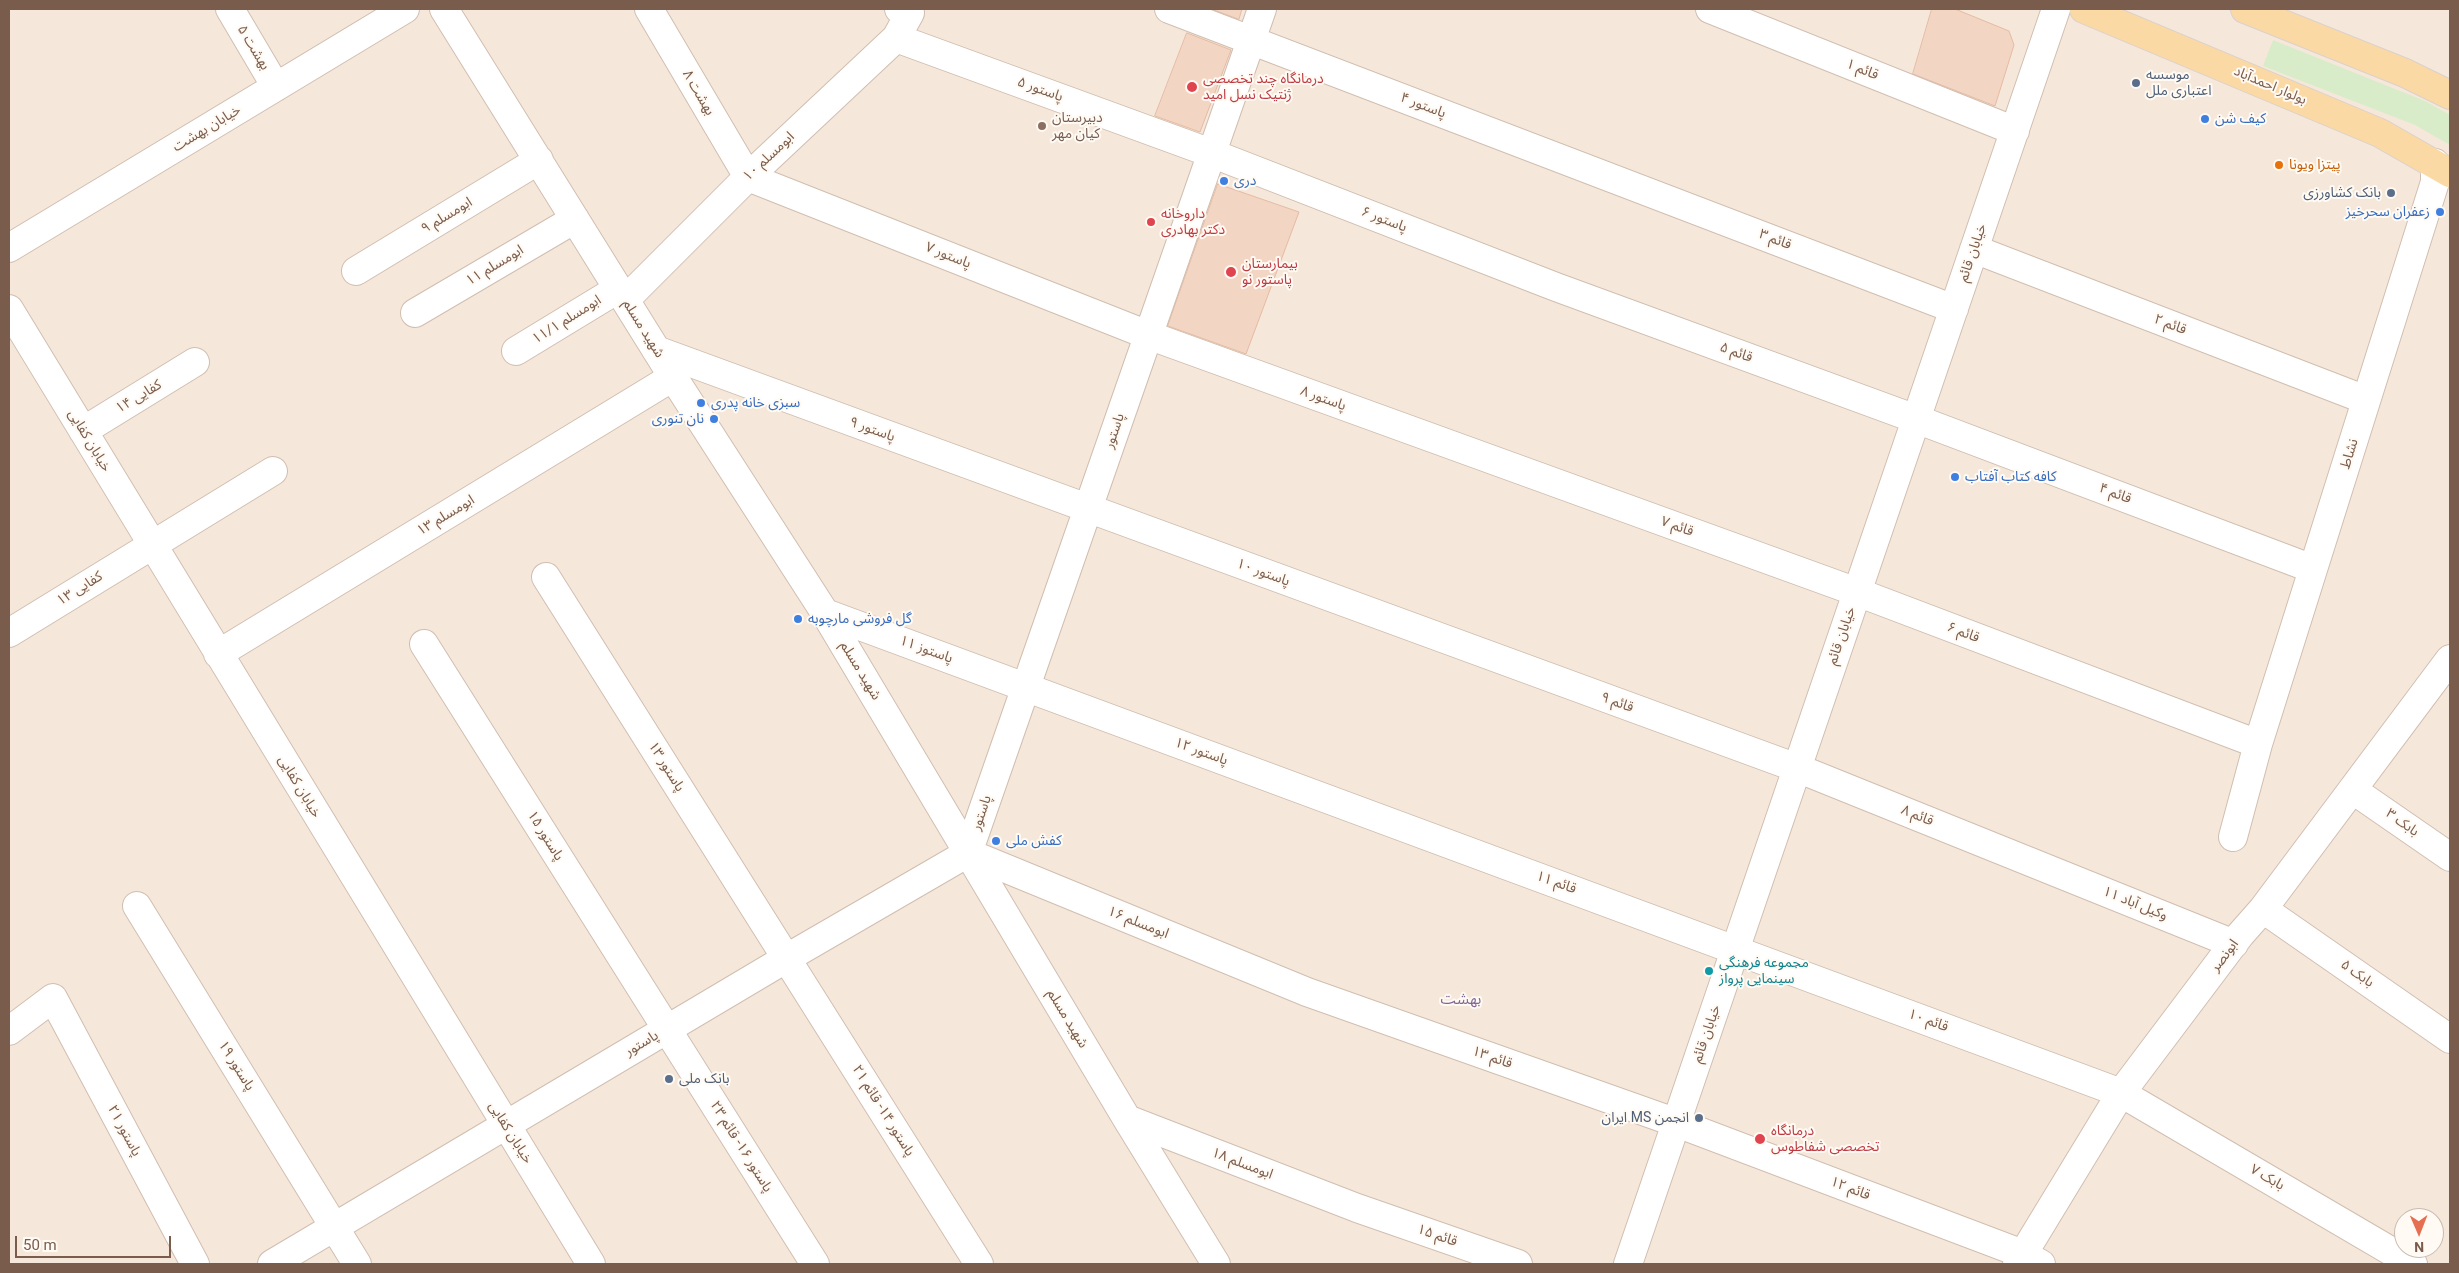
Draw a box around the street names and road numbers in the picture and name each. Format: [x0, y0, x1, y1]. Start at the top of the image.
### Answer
street label: بهشت ۵ [233, 22, 273, 74]
street label: قائم ۱ [1843, 56, 1881, 84]
street label: بولوار احمدآباد [2231, 63, 2309, 109]
street label: بهشت ۸ [678, 67, 718, 119]
street label: پاستور ۵ [1015, 74, 1065, 106]
street label: پاستور ۴ [1398, 90, 1448, 122]
street label: خیابان بهشت [170, 102, 244, 156]
street label: ابومسلم ۱۰ [740, 129, 798, 185]
street label: ابومسلم ۹ [418, 194, 476, 238]
street label: پاستور ۶ [1359, 204, 1409, 236]
street label: خیابان قائم [1955, 222, 1991, 284]
street label: قائم ۳ [1756, 226, 1794, 254]
street label: پاستور ۷ [923, 239, 973, 273]
street label: ابومسلم ۱۱ [463, 242, 527, 290]
street label: ابومسلم ۱۱/۱ [529, 292, 605, 348]
street label: شهید مسلم [619, 297, 667, 361]
street label: قائم ۲ [2151, 311, 2189, 339]
street label: قائم ۵ [1717, 339, 1755, 367]
street label: کفایی ۱۴ [113, 377, 165, 417]
street label: پاستور ۸ [1298, 383, 1348, 415]
street label: خیابان کفایی [64, 407, 114, 475]
street label: پاستور [1101, 411, 1129, 451]
street label: پاستور ۹ [847, 414, 897, 446]
street label: نشاط [2337, 437, 2363, 471]
street label: قائم ۴ [2096, 480, 2134, 508]
street label: ابومسلم ۱۳ [414, 492, 478, 540]
street label: قائم ۷ [1658, 513, 1696, 541]
street label: پاستور ۱۰ [1234, 556, 1292, 590]
street label: کفایی ۱۳ [54, 568, 106, 610]
street label: خیابان قائم [1824, 605, 1860, 667]
street label: قائم ۶ [1944, 619, 1982, 647]
street label: پاستوز ۱۱ [897, 633, 955, 667]
street label: شهید مسلم [836, 639, 884, 703]
street label: قائم ۹ [1598, 689, 1636, 717]
street label: پاستور ۱۲ [1172, 735, 1230, 769]
street label: پاستور ۱۳ [644, 739, 688, 795]
street label: خیابان کفایی [274, 753, 324, 821]
street label: پاستور [968, 793, 996, 833]
street label: قائم ۸ [1898, 802, 1936, 830]
street label: بابک ۳ [2382, 806, 2422, 840]
street label: پاستور ۱۵ [523, 808, 567, 864]
street label: قائم ۱۱ [1534, 868, 1578, 898]
street label: وکیل آباد ۱۱ [2100, 883, 2170, 925]
street label: ابومسلم ۱۶ [1105, 903, 1171, 943]
street label: ابونصر [2207, 936, 2243, 976]
street label: بابک ۵ [2337, 957, 2377, 991]
street label: شهید مسلم [1043, 987, 1091, 1051]
street label: خیابان قائم [1689, 1003, 1725, 1065]
street label: قائم ۱۰ [1906, 1006, 1950, 1036]
street label: پاستور [622, 1027, 662, 1061]
street label: پاستور ۱۹ [214, 1038, 258, 1094]
street label: قائم ۱۳ [1470, 1043, 1514, 1073]
street label: پاستور ۱۴- قائم ۲۱ [848, 1062, 918, 1160]
street label: پاستور ۱۶- قائم ۲۳ [706, 1098, 776, 1196]
street label: خیابان کفایی [484, 1099, 536, 1167]
street label: پاستور ۲۱ [104, 1102, 144, 1160]
street label: ابومسلم ۱۸ [1209, 1145, 1275, 1183]
street label: بابک ۷ [2247, 1162, 2287, 1194]
street label: قائم ۱۲ [1828, 1174, 1872, 1204]
street label: قائم ۱۵ [1415, 1221, 1459, 1251]

